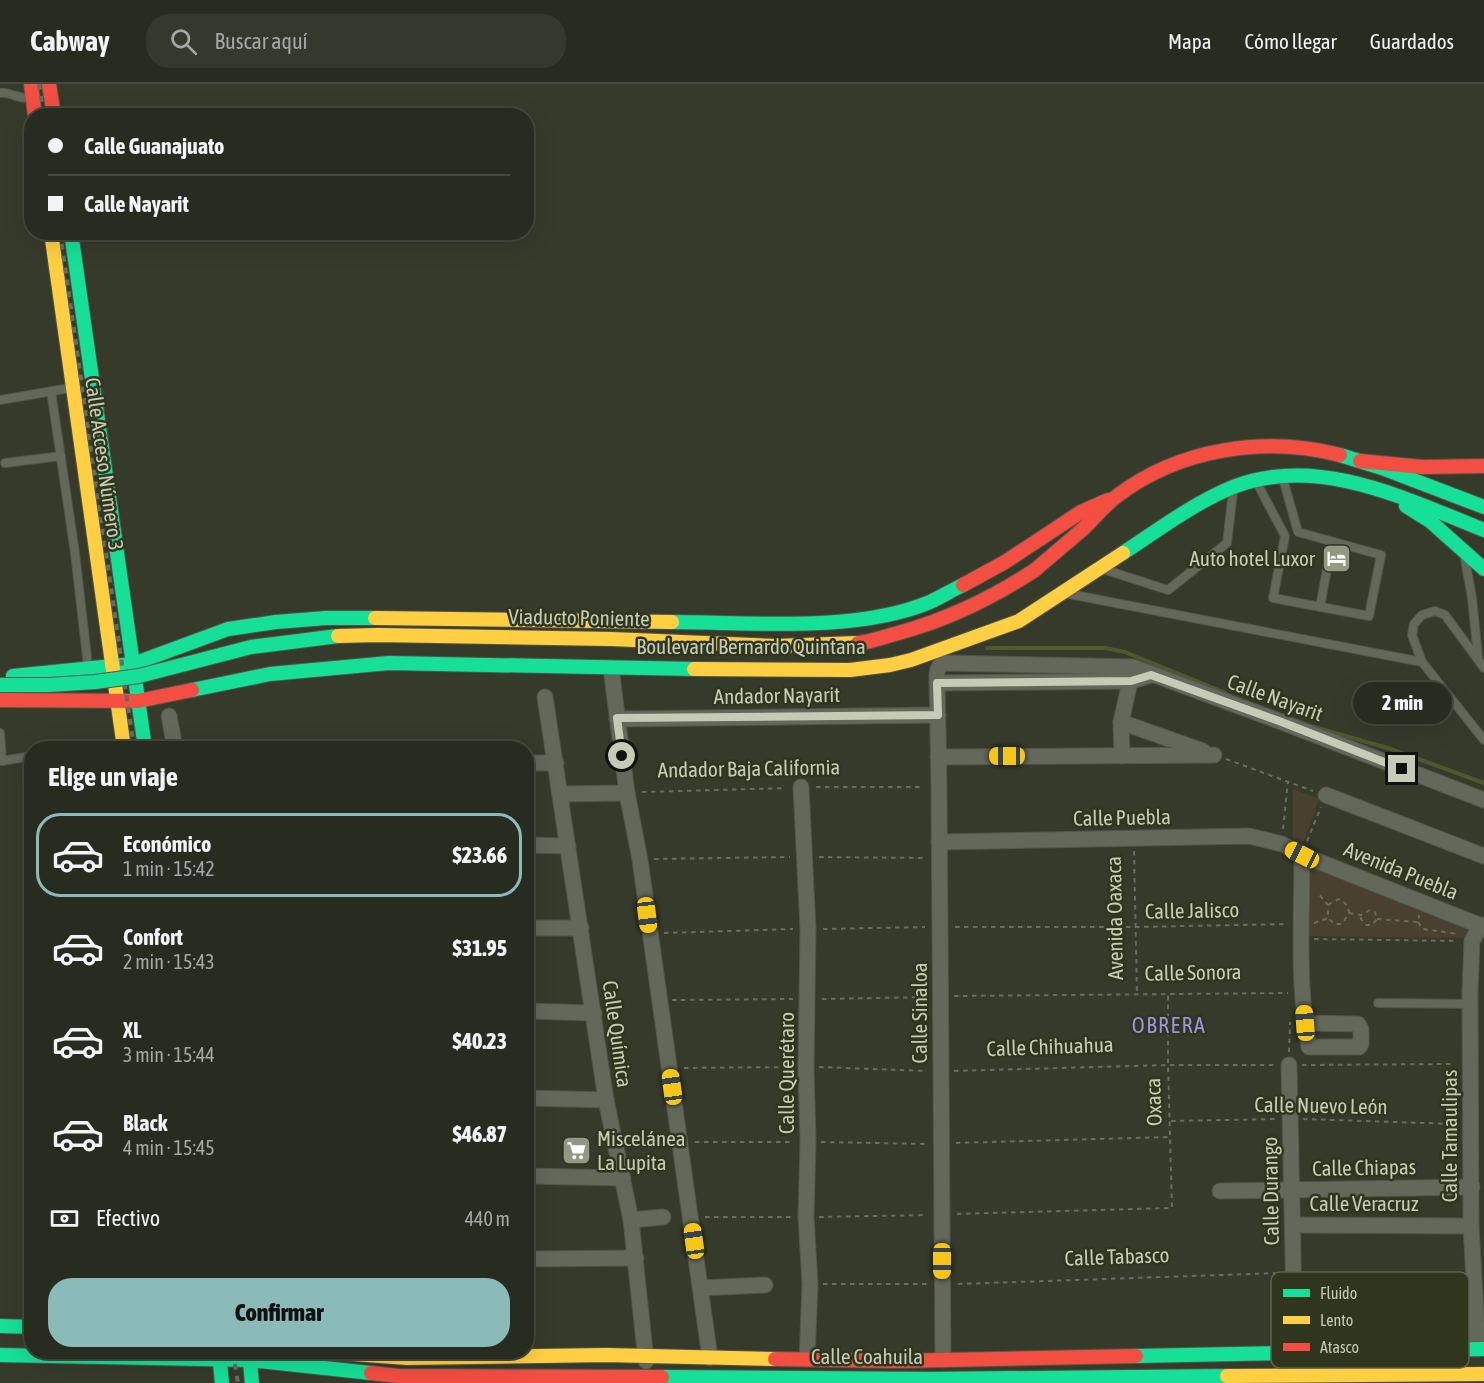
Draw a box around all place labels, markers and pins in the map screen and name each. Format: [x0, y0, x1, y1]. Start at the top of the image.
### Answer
hotel icon: Auto hotel Luxor [1320, 543, 1352, 575]
place label: Auto hotel Luxor [1190, 546, 1316, 570]
place label: Miscelánea La Lupita [597, 1126, 685, 1174]
supermarket icon: Miscelánea La Lupita [560, 1135, 592, 1167]

